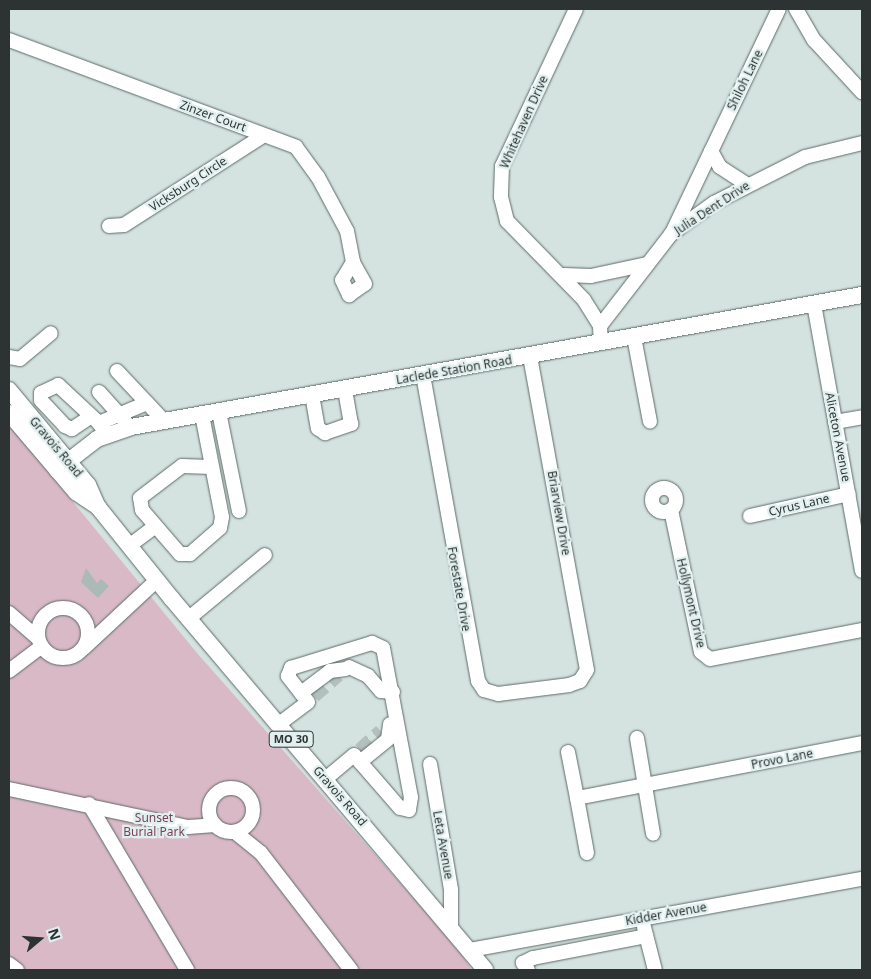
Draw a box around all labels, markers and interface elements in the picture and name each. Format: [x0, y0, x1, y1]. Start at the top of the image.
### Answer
street label: Shiloh Lane [724, 48, 766, 112]
street label: Whitehaven Drive [497, 73, 551, 171]
street label: Zinzer Court [178, 97, 248, 135]
street label: Vicksburg Circle [147, 154, 229, 214]
street label: Julia Dent Drive [672, 178, 752, 238]
street label: Laclede Station Road [395, 353, 513, 387]
street label: Aliceton Avenue [822, 391, 854, 483]
street label: Gravois Road [27, 414, 85, 480]
street label: Briarview Drive [544, 470, 574, 556]
street label: Cyrus Lane [767, 491, 831, 519]
street label: Forestate Drive [444, 546, 474, 632]
street label: Hollymont Drive [674, 557, 708, 649]
road number: MO 30 [268, 731, 314, 748]
street label: Provo Lane [750, 746, 814, 772]
street label: Gravois Road [310, 763, 370, 829]
street label: Leta Avenue [430, 810, 456, 880]
park label: Sunset Burial Park [123, 811, 185, 839]
street label: Kidder Avenue [624, 900, 708, 928]
north arrow [15, 914, 65, 964]
text: N [44, 926, 66, 943]

